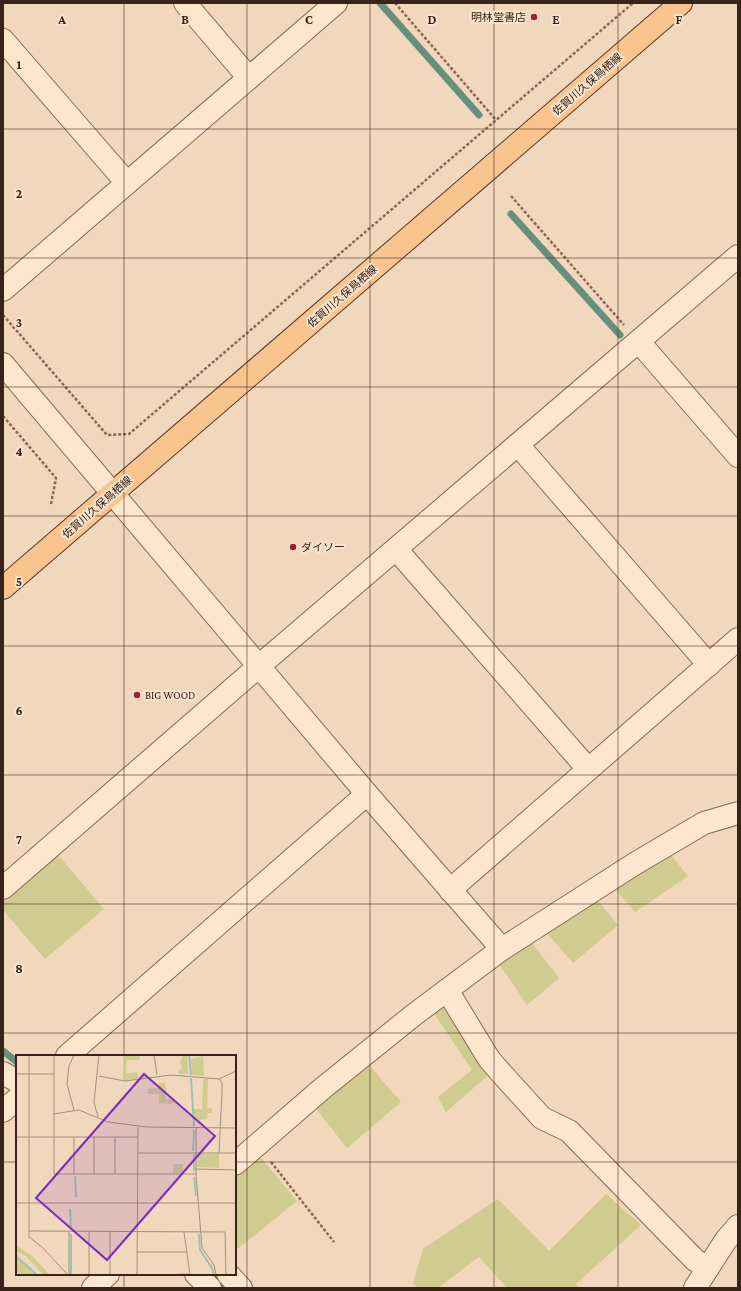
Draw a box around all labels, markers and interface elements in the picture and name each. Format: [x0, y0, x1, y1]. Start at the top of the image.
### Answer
place label: 明林堂書店 [471, 11, 526, 23]
text: A [57, 12, 66, 27]
text: B [181, 12, 189, 27]
text: C [305, 12, 313, 27]
text: D [428, 12, 437, 27]
marker: 明林堂書店 [529, 12, 539, 22]
text: E [552, 12, 560, 27]
text: F [676, 12, 683, 27]
street label: 佐賀川久保鳥栖線 [550, 51, 624, 117]
text: 1 [17, 57, 22, 72]
text: 2 [16, 186, 23, 201]
street label: 佐賀川久保鳥栖線 [305, 263, 379, 329]
text: 3 [16, 315, 22, 330]
text: 4 [15, 444, 23, 459]
street label: 佐賀川久保鳥栖線 [60, 474, 134, 540]
place label: ダイソー [301, 541, 345, 553]
marker: ダイソー [288, 542, 298, 552]
text: 5 [16, 574, 22, 589]
place label: BIG WOOD [145, 689, 195, 701]
marker: BIG WOOD [132, 690, 142, 700]
text: 6 [15, 703, 23, 718]
text: 7 [16, 832, 22, 847]
text: 8 [15, 961, 23, 976]
inset map [16, 1055, 236, 1275]

